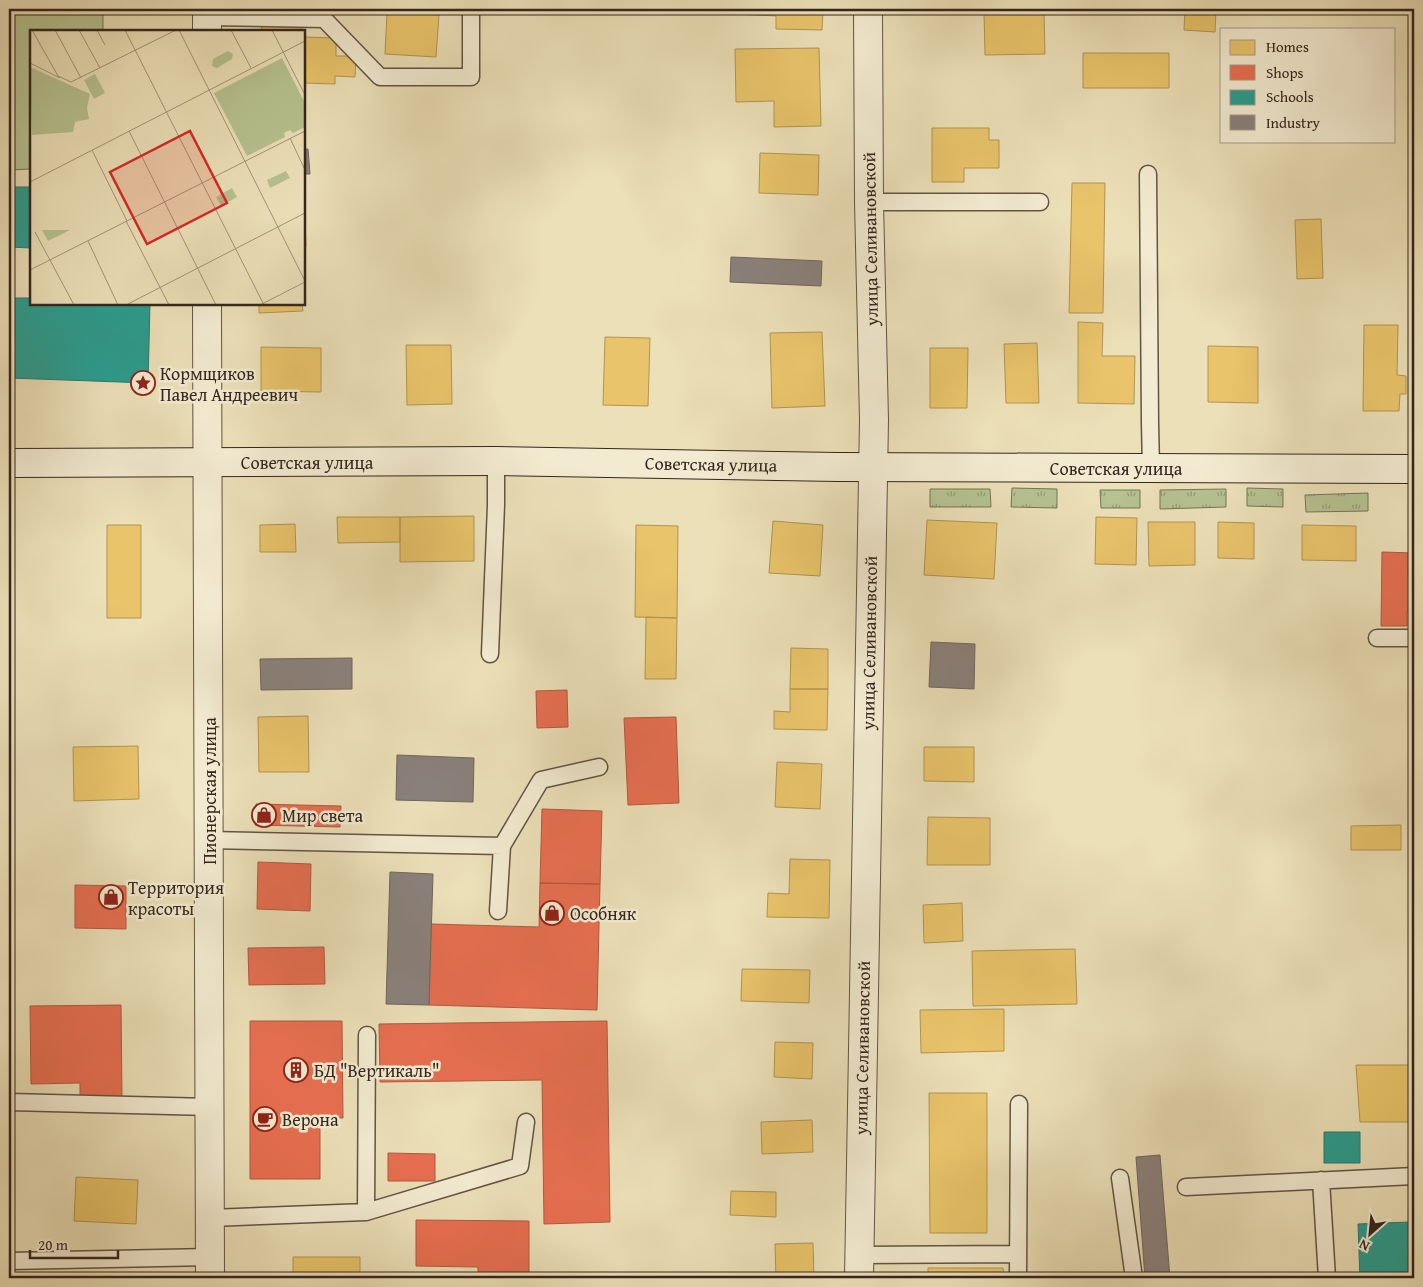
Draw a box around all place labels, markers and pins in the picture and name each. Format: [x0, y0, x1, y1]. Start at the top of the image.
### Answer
place label: Кормщиков Павел Андреевич [160, 360, 298, 408]
place icon: Кормщиков Павел Андреевич [130, 370, 156, 396]
shop icon: Мир света [251, 802, 277, 828]
place label: Мир света [282, 802, 363, 829]
place label: Территория красоты [128, 874, 224, 922]
shop icon: Территория красоты [98, 884, 124, 910]
shop icon: Особняк [539, 900, 565, 926]
place label: Особняк [570, 900, 637, 927]
building icon: БД "Вертикаль" [283, 1057, 309, 1083]
place label: БД "Вертикаль" [314, 1057, 440, 1084]
cafe icon: Верона [252, 1106, 278, 1132]
place label: Верона [282, 1106, 339, 1133]

